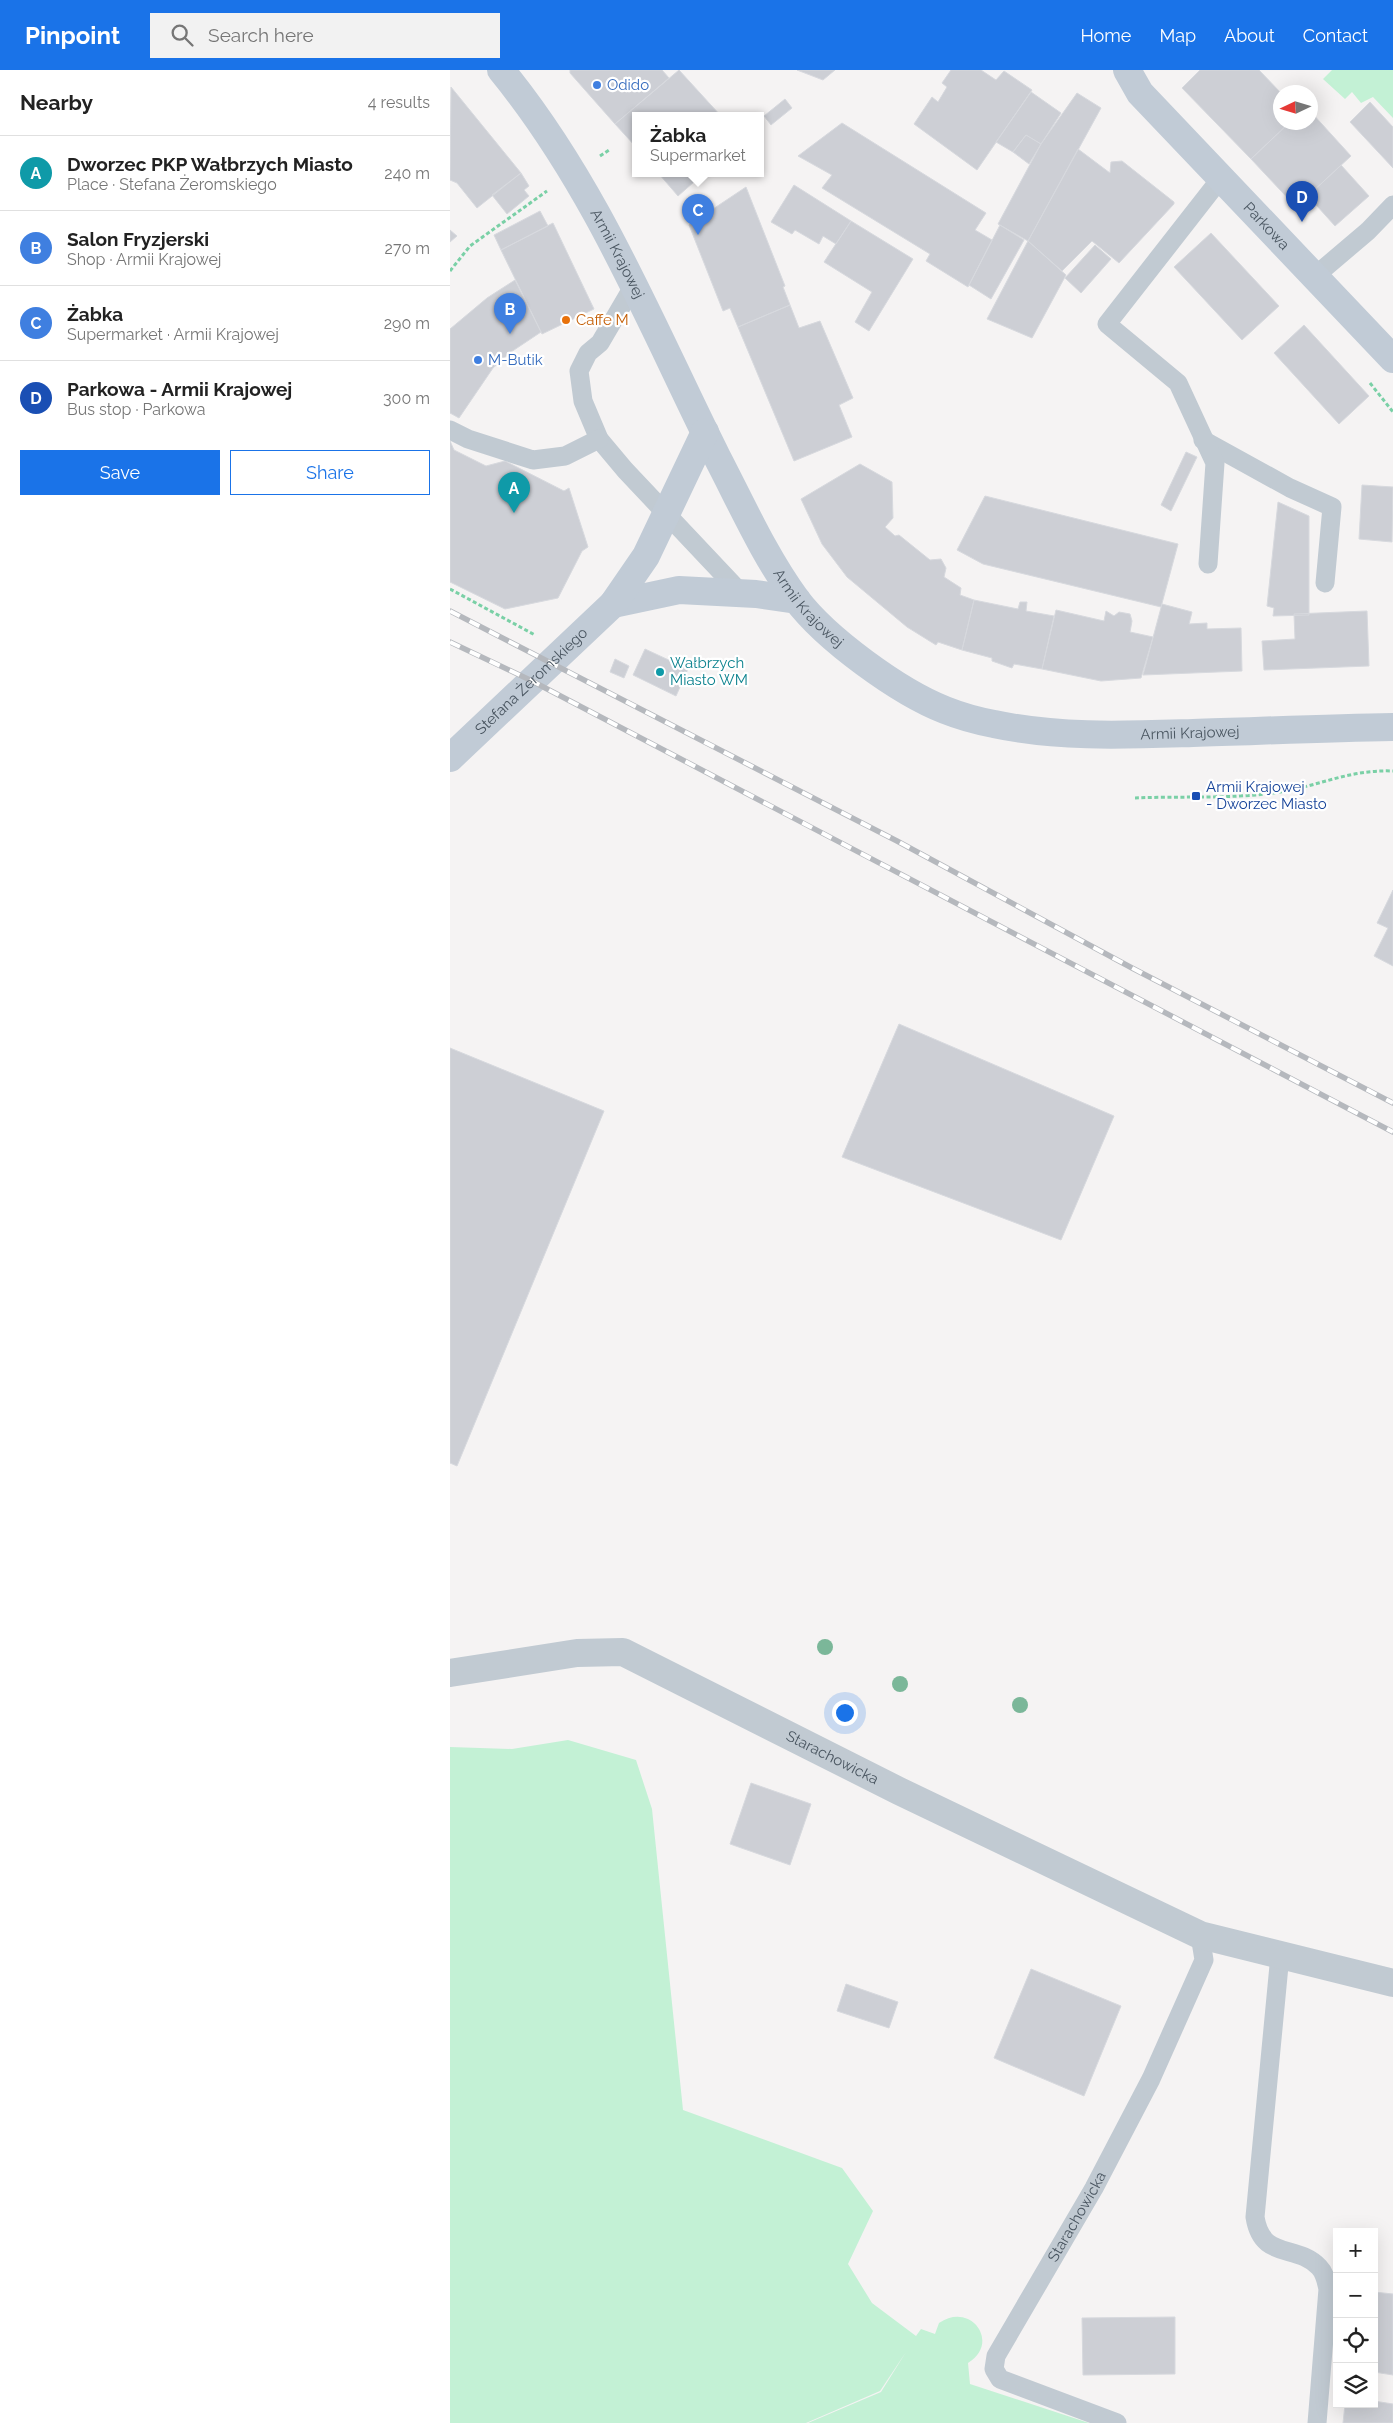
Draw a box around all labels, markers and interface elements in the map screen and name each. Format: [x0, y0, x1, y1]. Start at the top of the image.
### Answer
search box [150, 13, 500, 58]
text: Pinpoint [25, 21, 120, 50]
icon: search [168, 21, 196, 49]
text: Search here [208, 24, 314, 46]
text: Home [1080, 25, 1131, 46]
text: Map [1159, 25, 1196, 46]
text: About [1224, 25, 1275, 46]
text: Contact [1303, 25, 1368, 46]
place label: Odido [607, 76, 649, 94]
marker: Odido [591, 79, 603, 91]
north arrow [1273, 85, 1318, 130]
text: Nearby [20, 90, 93, 115]
text: 4 results [368, 93, 430, 112]
popup [632, 112, 764, 177]
text: Żabka [650, 124, 706, 146]
text: Supermarket [650, 146, 746, 165]
text: Dworzec PKP Wałbrzych Miasto [67, 153, 353, 175]
text: A [31, 164, 41, 183]
text: 240 m [384, 164, 430, 183]
text: Place · Stefana Żeromskiego [67, 175, 277, 194]
pin: D [1286, 181, 1318, 222]
pin: C [682, 194, 714, 235]
street label: Parkowa [1240, 198, 1293, 254]
street label: Armii Krajowej [587, 206, 648, 302]
text: Salon Fryzjerski [67, 228, 209, 250]
text: B [31, 239, 41, 258]
text: 270 m [385, 239, 430, 258]
text: Shop · Armii Krajowej [67, 250, 221, 269]
pin: B [494, 293, 526, 334]
text: Żabka [67, 303, 123, 325]
place label: Caffe M [576, 311, 629, 329]
text: C [31, 314, 41, 333]
text: 290 m [384, 314, 430, 333]
marker: Caffe M [560, 314, 572, 326]
text: Supermarket · Armii Krajowej [67, 325, 279, 344]
place label: M-Butik [488, 351, 543, 369]
marker: M-Butik [472, 354, 484, 366]
text: Parkowa - Armii Krajowej [67, 378, 292, 400]
text: D [30, 389, 42, 408]
text: 300 m [383, 389, 430, 408]
text: Bus stop · Parkowa [67, 400, 205, 419]
button: Save [20, 450, 220, 495]
button: Share [230, 450, 430, 495]
pin: A [498, 472, 530, 513]
street label: Armii Krajowej [769, 566, 847, 651]
street label: Stefana Żeromskiego [472, 624, 591, 738]
place label: Wałbrzych Miasto WM [670, 654, 748, 689]
marker: Wałbrzych Miasto WM [654, 666, 666, 678]
street label: Armii Krajowej [1140, 722, 1240, 743]
place label: Armii Krajowej - Dworzec Miasto [1206, 778, 1327, 813]
marker: Armii Krajowej - Dworzec Miasto [1190, 790, 1202, 802]
your location [832, 1700, 858, 1726]
street label: Starachowicka [783, 1727, 882, 1788]
street label: Starachowicka [1044, 2169, 1110, 2265]
map controls [1333, 2228, 1378, 2408]
button: + [1333, 2228, 1378, 2273]
button: − [1333, 2273, 1378, 2318]
button: locate [1333, 2318, 1378, 2363]
button: layers [1333, 2363, 1378, 2408]

